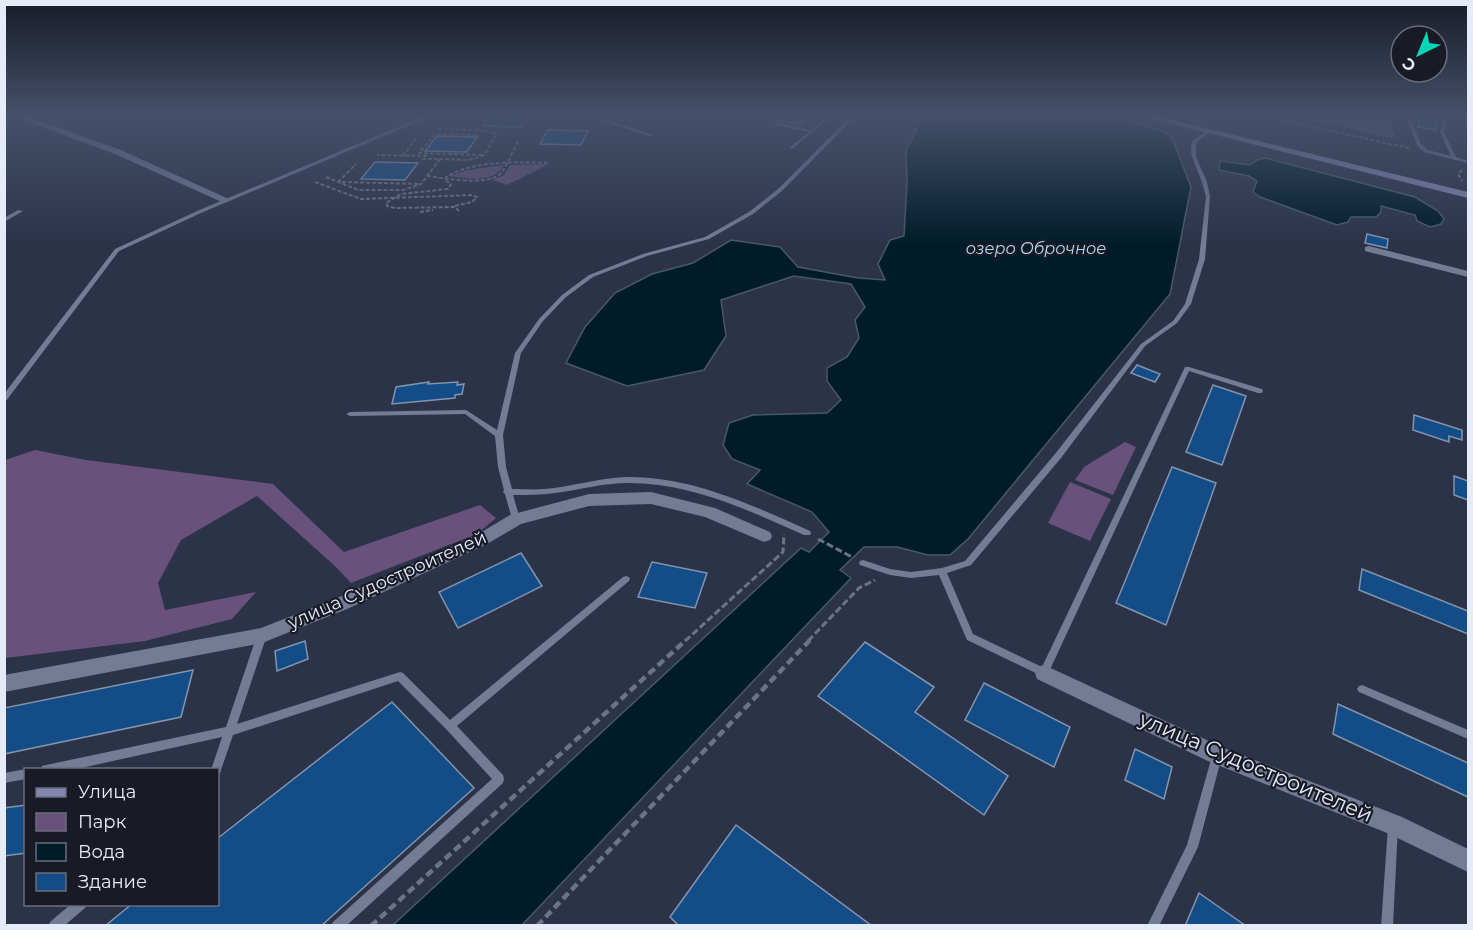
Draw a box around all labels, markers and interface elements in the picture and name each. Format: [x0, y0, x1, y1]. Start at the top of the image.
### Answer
north arrow [1389, 24, 1449, 84]
text: С [1398, 53, 1420, 76]
water label: озеро Оброчное [966, 239, 1106, 258]
street label: улица Судостроителей [283, 526, 490, 634]
street label: улица Судостроителей [1135, 706, 1377, 827]
legend [24, 768, 219, 906]
text: Улица [78, 781, 136, 803]
text: Парк [78, 811, 127, 833]
text: Вода [78, 841, 125, 863]
text: Здание [78, 871, 147, 893]

